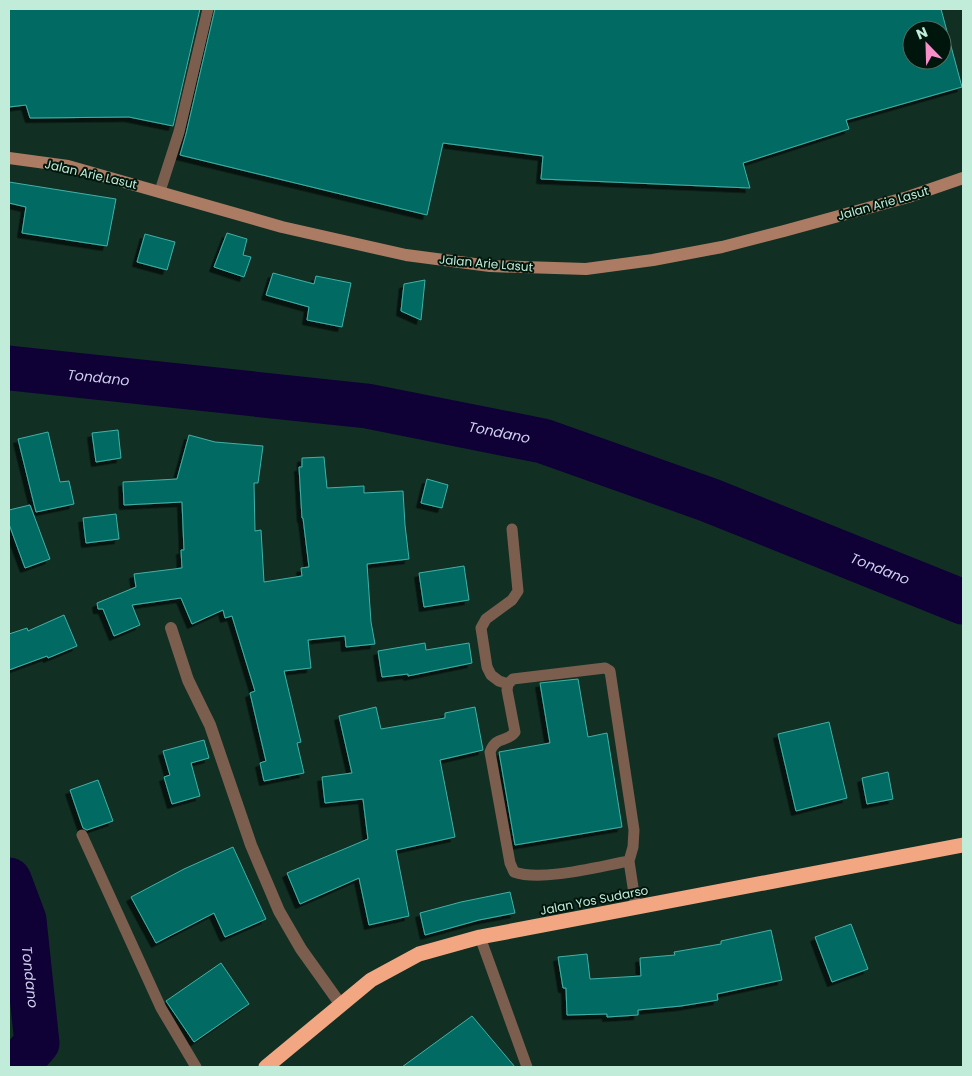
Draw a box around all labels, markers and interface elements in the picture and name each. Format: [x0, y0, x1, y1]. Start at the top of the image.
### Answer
north arrow [902, 20, 952, 70]
text: N [913, 22, 931, 44]
street label: Jalan Arie Lasut [43, 155, 139, 193]
street label: Jalan Arie Lasut [835, 182, 931, 224]
street label: Jalan Arie Lasut [438, 250, 534, 276]
water label: Tondano [66, 364, 131, 391]
water label: Tondano [467, 416, 532, 448]
water label: Tondano [847, 548, 913, 590]
street label: Jalan Yos Sudarso [538, 881, 650, 919]
water label: Tondano [17, 945, 43, 1009]

